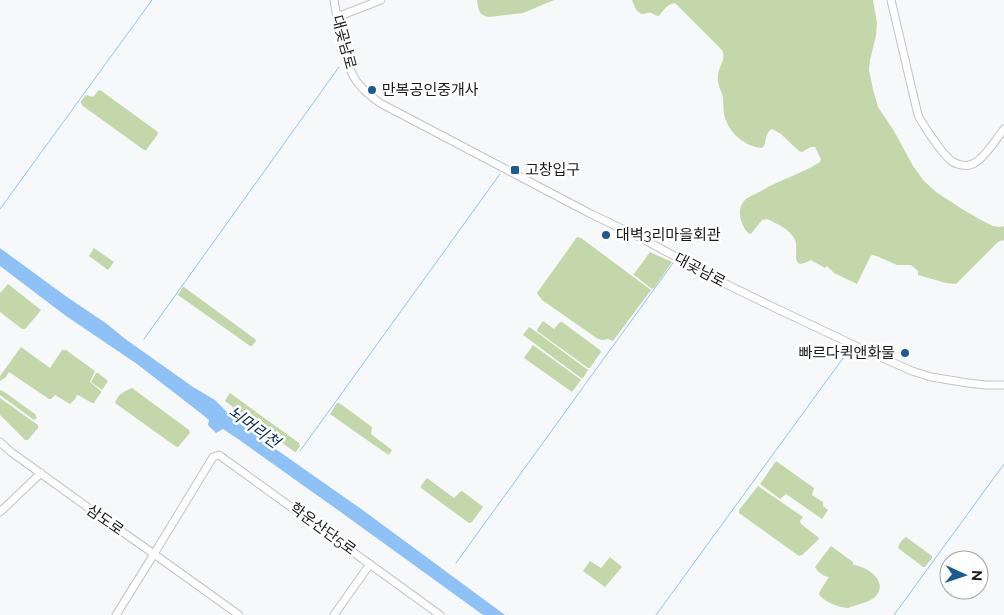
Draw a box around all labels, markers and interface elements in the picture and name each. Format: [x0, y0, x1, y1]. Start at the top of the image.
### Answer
street label: 대곶남로 [328, 13, 360, 71]
place label: 만복공인중개사 [382, 81, 479, 99]
marker: 만복공인중개사 [366, 84, 378, 96]
place label: 고창입구 [525, 161, 580, 179]
marker: 고창입구 [509, 164, 521, 176]
place label: 대벽3리마을회관 [616, 226, 721, 244]
marker: 대벽3리마을회관 [600, 229, 612, 241]
street label: 대곶남로 [671, 249, 729, 291]
place label: 빠르다퀵앤화물 [798, 344, 895, 362]
marker: 빠르다퀵앤화물 [899, 347, 911, 359]
water label: 뇌머리천 [225, 402, 285, 453]
street label: 학운산단5로 [286, 499, 360, 559]
street label: 삼도로 [83, 501, 127, 539]
north arrow [939, 550, 989, 600]
text: N [969, 570, 985, 581]

